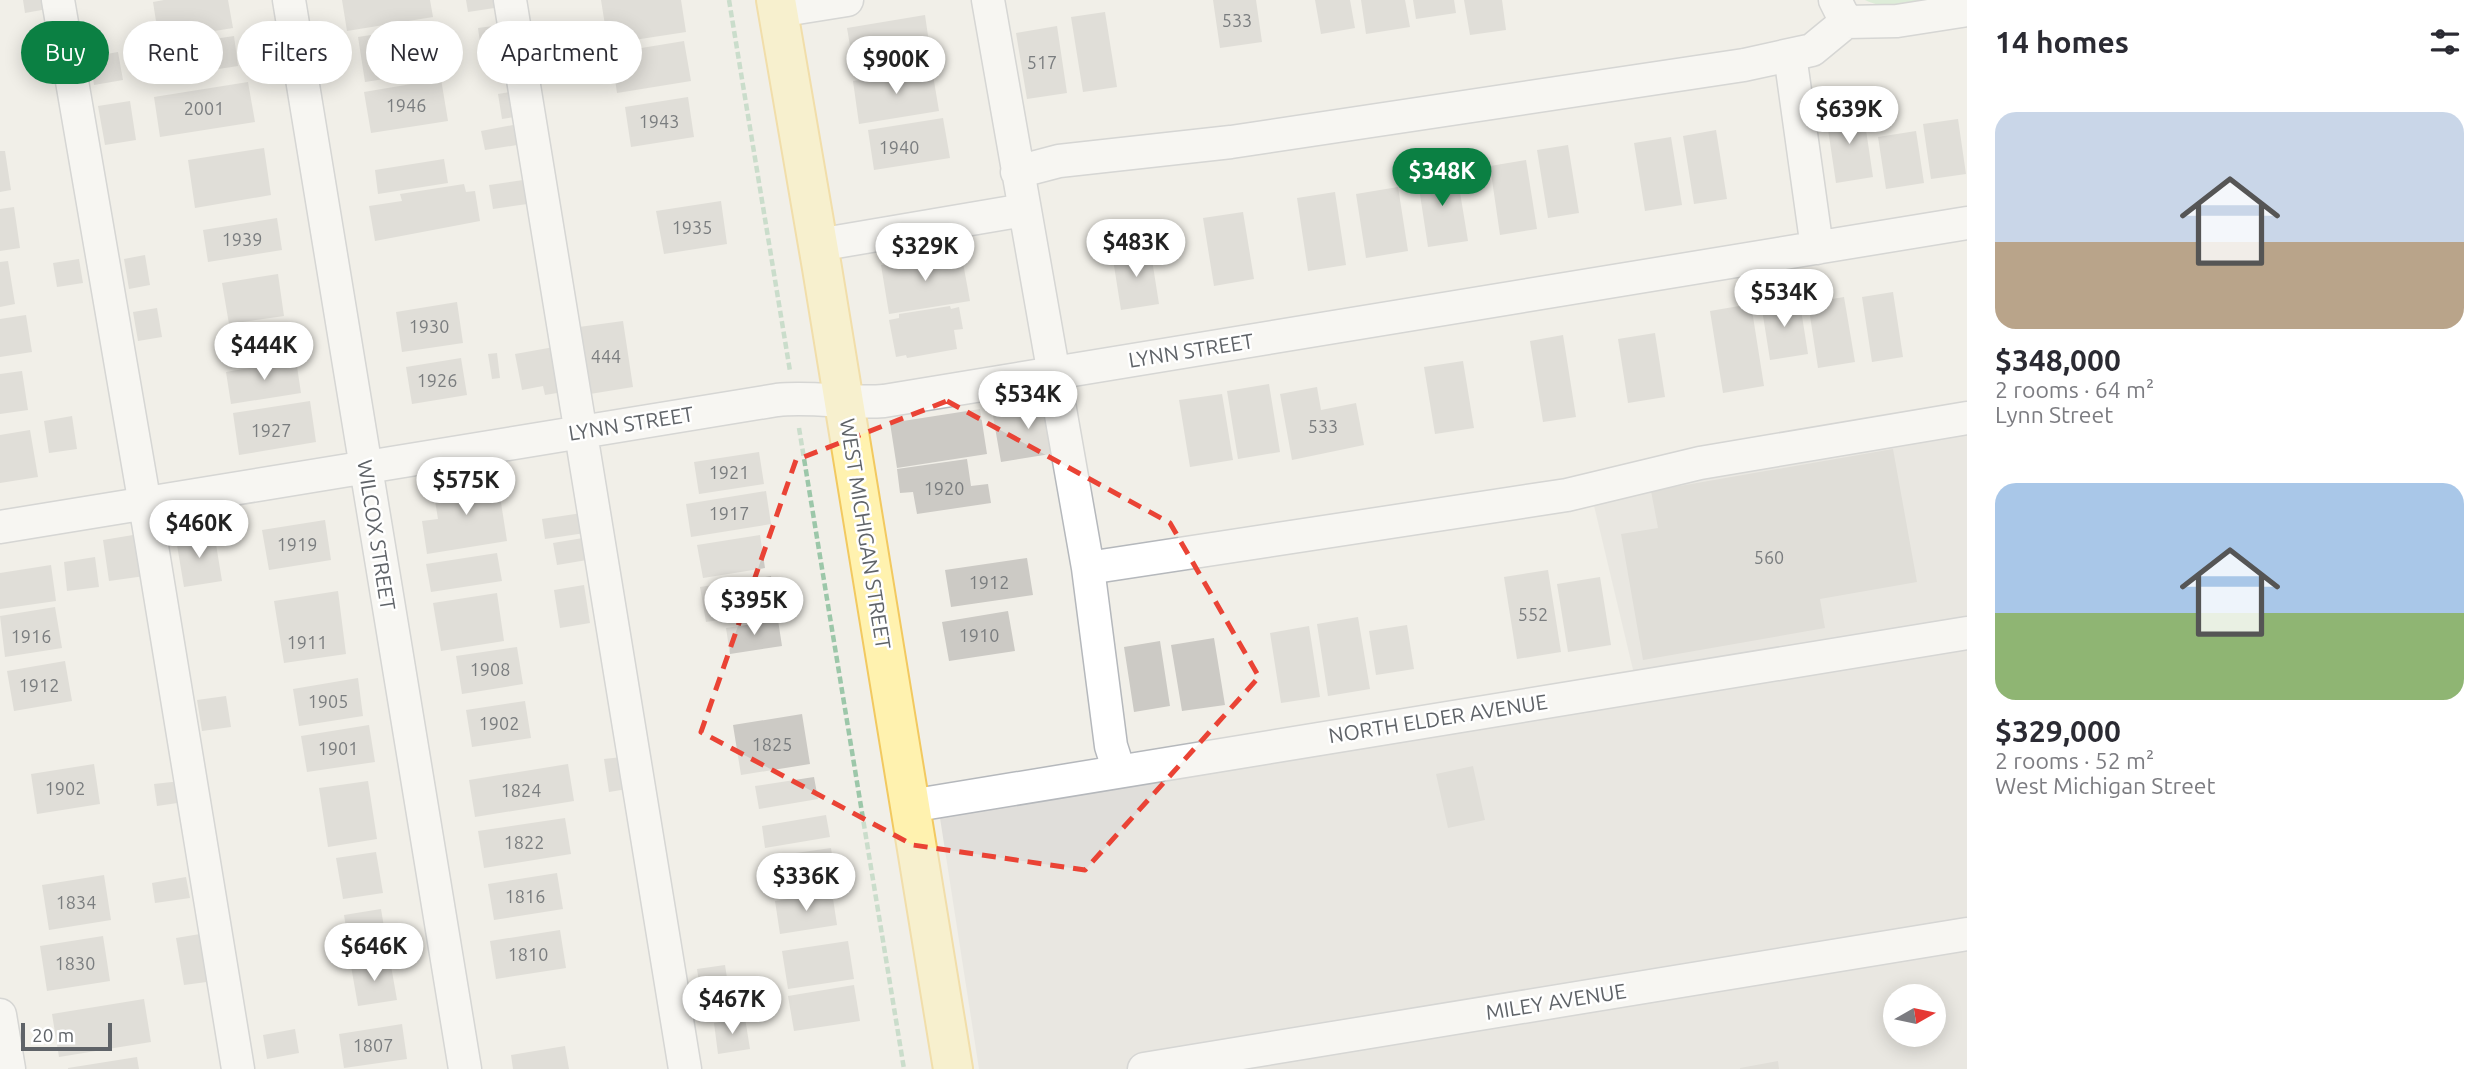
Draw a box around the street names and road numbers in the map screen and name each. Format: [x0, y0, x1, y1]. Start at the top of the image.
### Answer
street label: LYNN STREET [1127, 328, 1256, 372]
street label: LYNN STREET [567, 401, 696, 445]
street label: WEST MICHIGAN STREET [836, 417, 896, 651]
street label: WILCOX STREET [353, 458, 401, 612]
street label: NORTH ELDER AVENUE [1327, 689, 1549, 747]
street label: MILEY AVENUE [1484, 978, 1628, 1024]

